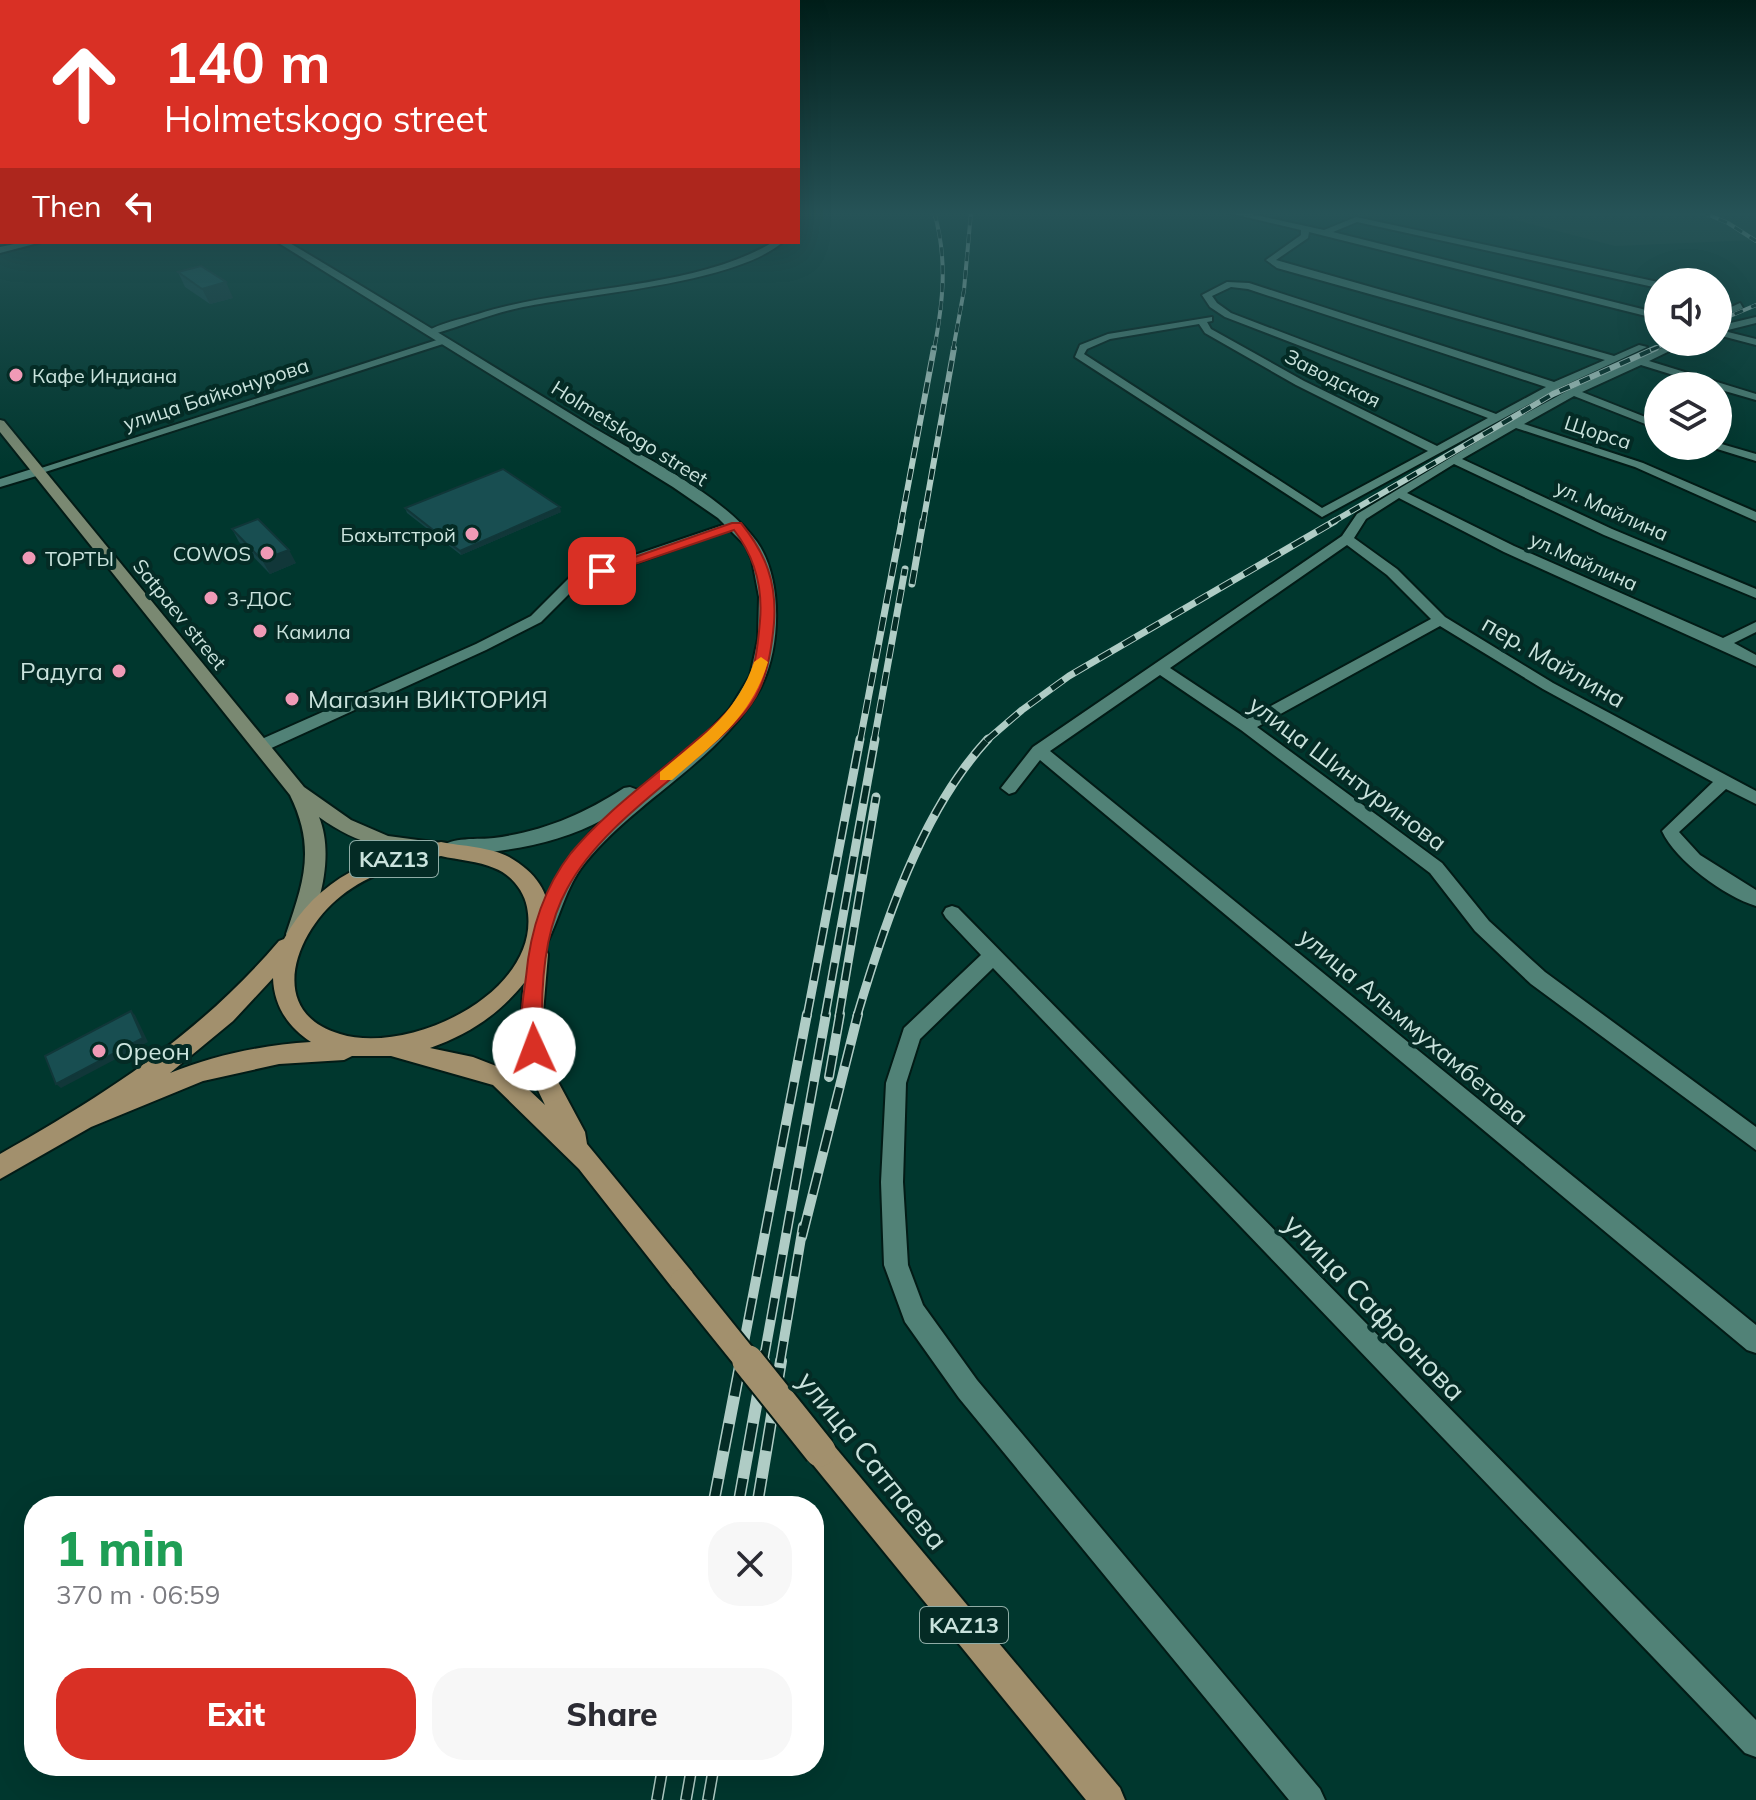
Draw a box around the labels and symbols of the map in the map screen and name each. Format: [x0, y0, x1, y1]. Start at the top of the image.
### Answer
street label: Заводская [1281, 343, 1385, 413]
street label: улица Байконурова [120, 352, 312, 436]
place label: Кафе Индиана [32, 363, 177, 388]
marker: Кафе Индиана [7, 366, 25, 384]
street label: Holmetskogo street [547, 375, 713, 491]
street label: Щорса [1562, 410, 1634, 454]
street label: ул. Майлина [1552, 474, 1672, 546]
place label: Бахытстрой [341, 522, 456, 547]
marker: Бахытстрой [463, 525, 481, 543]
street label: ул.Майлина [1526, 526, 1642, 596]
pin [568, 537, 636, 605]
place label: COWOS [173, 541, 251, 566]
marker: COWOS [258, 544, 276, 562]
place label: ТОРТЫ [45, 546, 114, 571]
marker: ТОРТЫ [20, 549, 38, 567]
street label: Satpaev street [128, 554, 232, 674]
place label: 3-ДОС [227, 586, 292, 611]
marker: 3-ДОС [202, 589, 220, 607]
street label: пер. Майлина [1477, 608, 1631, 714]
place label: Камила [276, 619, 351, 644]
marker: Камила [251, 622, 269, 640]
place label: Радуга [20, 656, 103, 686]
marker: Радуга [110, 662, 128, 680]
place label: Магазин ВИКТОРИЯ [308, 684, 548, 714]
street label: улица Шинтуринова [1243, 689, 1453, 857]
marker: Магазин ВИКТОРИЯ [283, 690, 301, 708]
road number: KAZ13 [350, 841, 438, 877]
street label: улица Альммухамбетова [1293, 921, 1535, 1131]
position arrow [492, 1007, 576, 1091]
place label: Ореон [115, 1036, 190, 1066]
marker: Ореон [90, 1042, 108, 1060]
street label: улица Сафронова [1277, 1206, 1473, 1408]
street label: улица Сатпаева [790, 1364, 956, 1556]
road number: KAZ13 [920, 1607, 1008, 1643]

